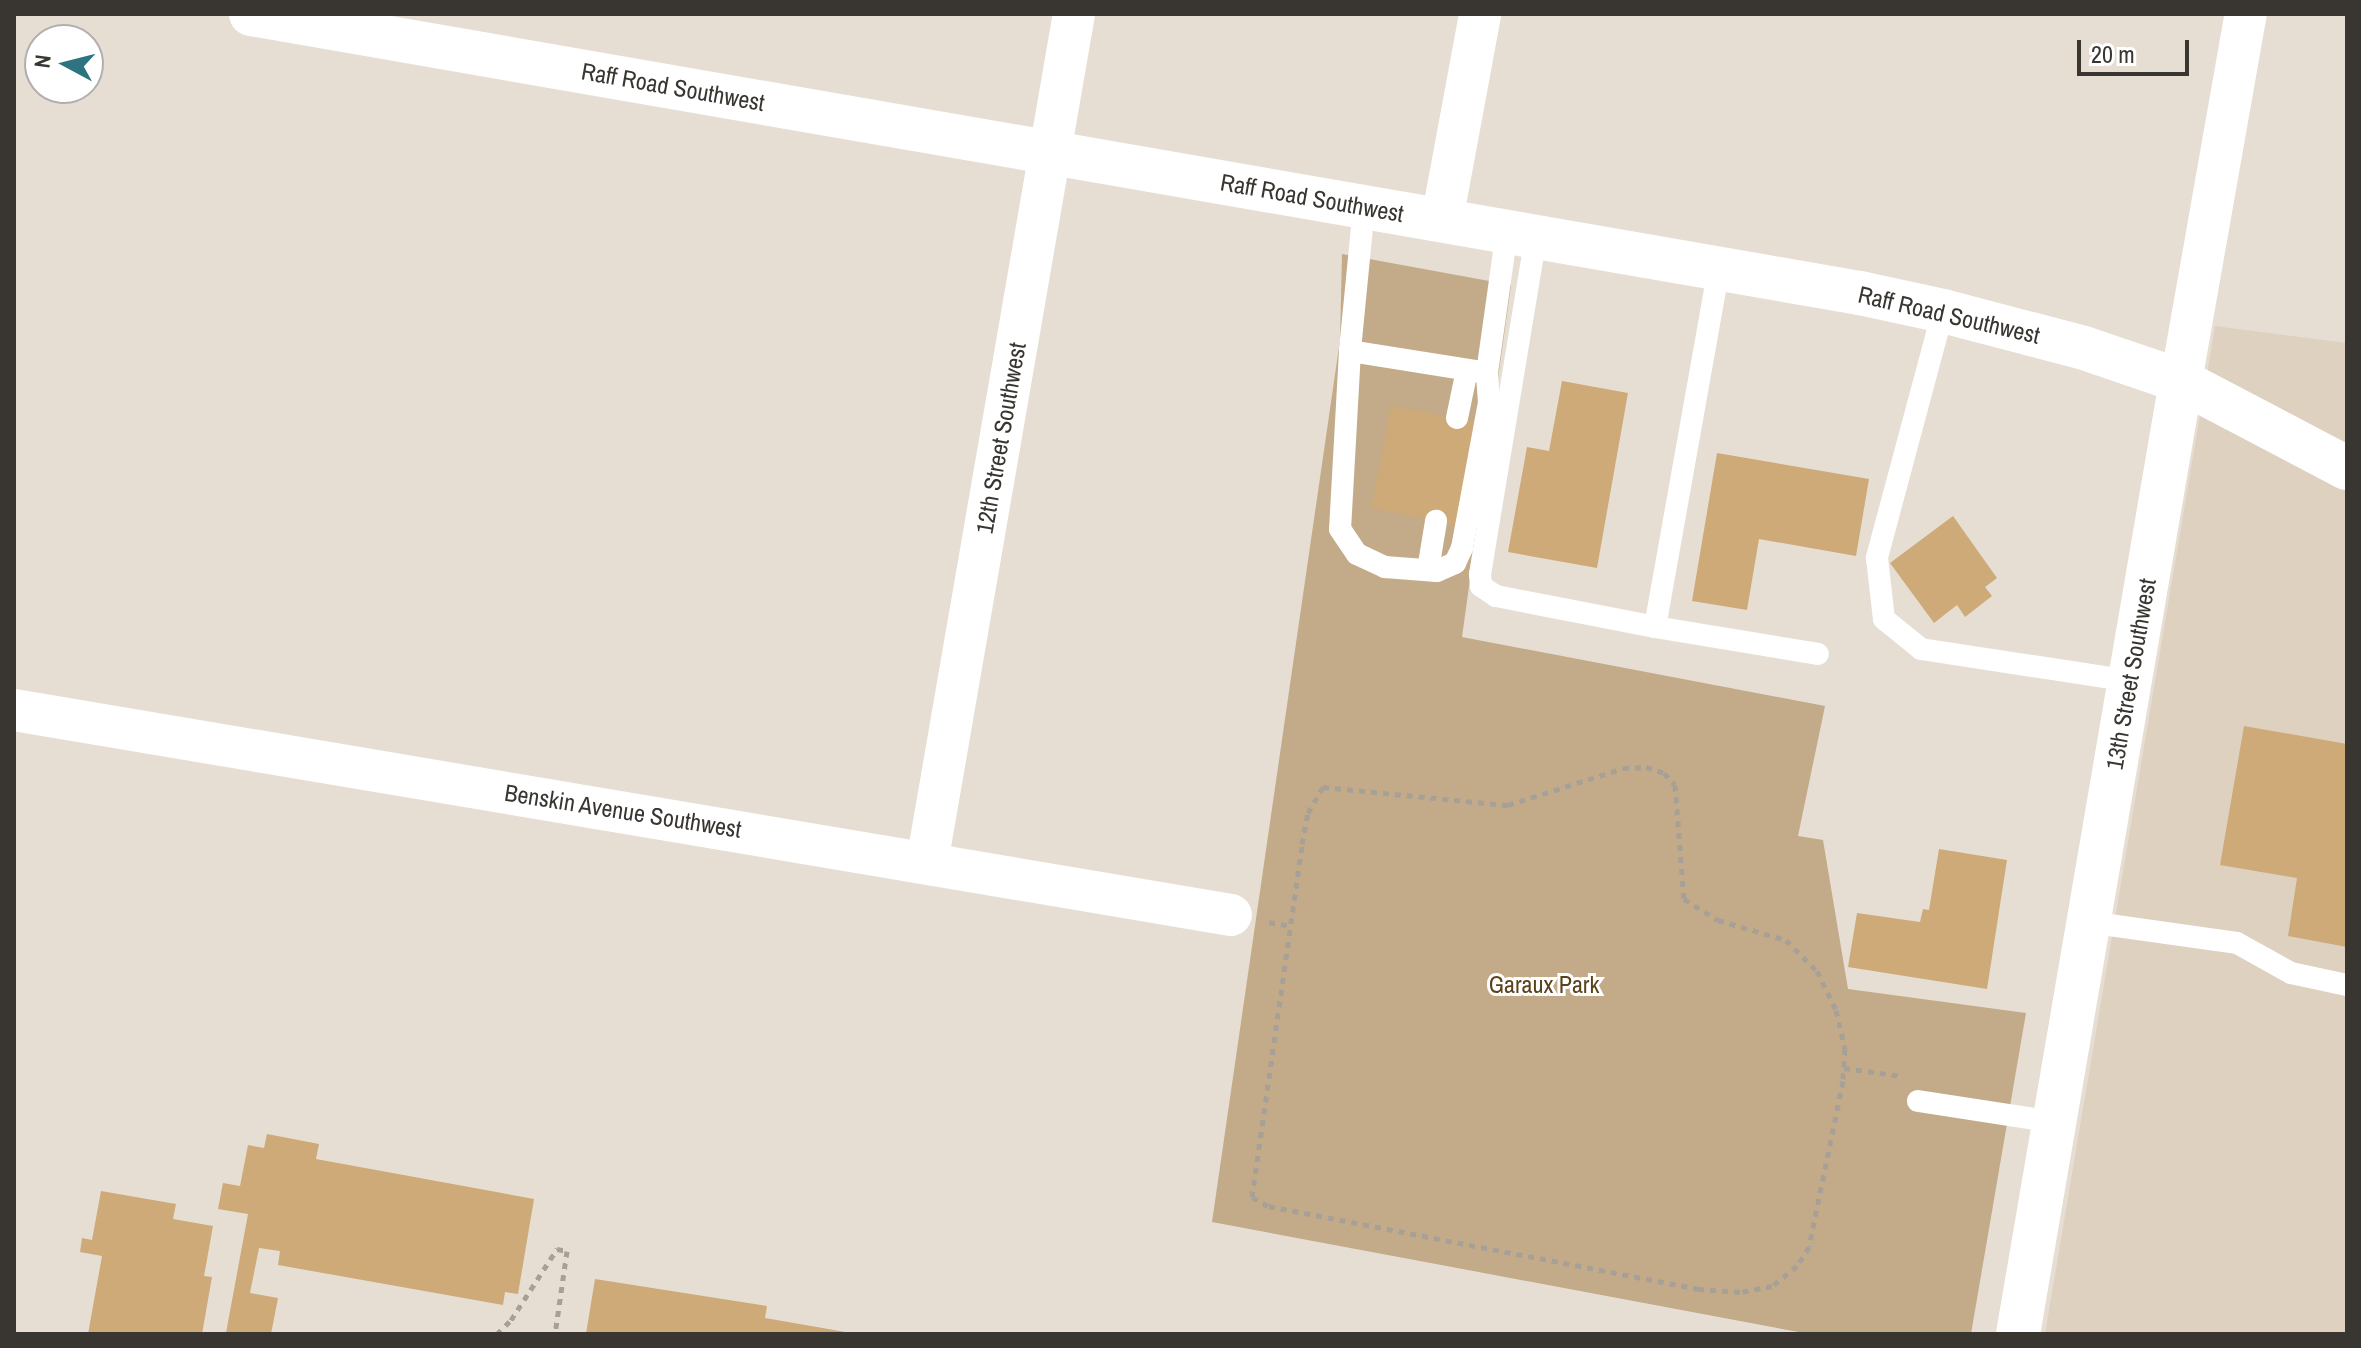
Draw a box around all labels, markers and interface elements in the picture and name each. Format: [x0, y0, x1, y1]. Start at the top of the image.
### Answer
north arrow [24, 24, 104, 104]
scale bar [2081, 24, 2193, 74]
text: 20 m [2091, 38, 2135, 70]
text: N [26, 53, 58, 70]
street label: Raff Road Southwest [579, 57, 767, 117]
street label: Raff Road Southwest [1218, 168, 1406, 228]
street label: Raff Road Southwest [1855, 280, 2043, 350]
street label: 12th Street Southwest [970, 340, 1032, 536]
street label: 13th Street Southwest [2100, 576, 2162, 772]
street label: Benskin Avenue Southwest [502, 778, 744, 844]
park label: Garaux Park [1489, 971, 1599, 999]

